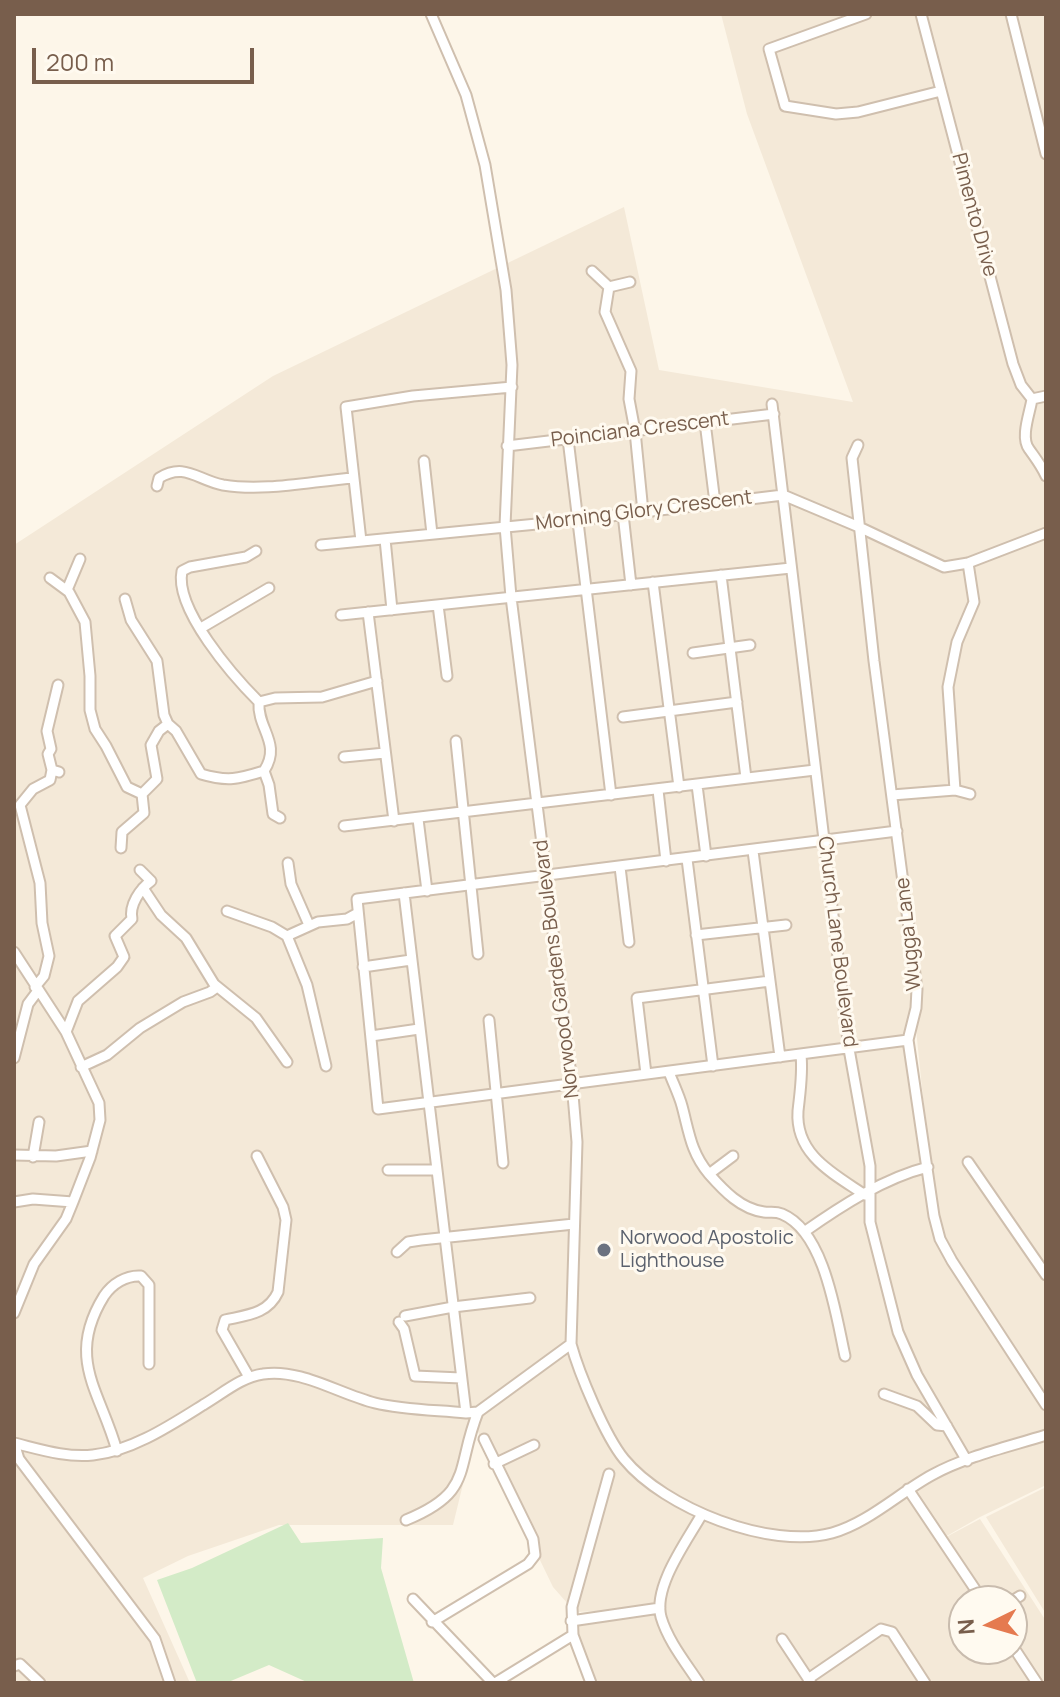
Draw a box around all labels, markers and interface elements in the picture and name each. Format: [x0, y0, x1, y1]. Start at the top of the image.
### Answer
scale bar [36, 32, 258, 82]
text: 200 m [46, 45, 114, 78]
street label: Pimento Drive [946, 151, 1002, 279]
street label: Poinciana Crescent [549, 407, 731, 453]
street label: Morning Glory Crescent [534, 486, 754, 536]
street label: Church Lane Boulevard [812, 835, 862, 1049]
street label: Norwood Gardens Boulevard [529, 838, 585, 1100]
street label: Wugga Lane [891, 876, 927, 992]
place label: Norwood Apostolic Lighthouse [620, 1226, 794, 1273]
marker: Norwood Apostolic Lighthouse [595, 1241, 613, 1259]
north arrow [948, 1585, 1028, 1665]
text: N [950, 1618, 982, 1636]

